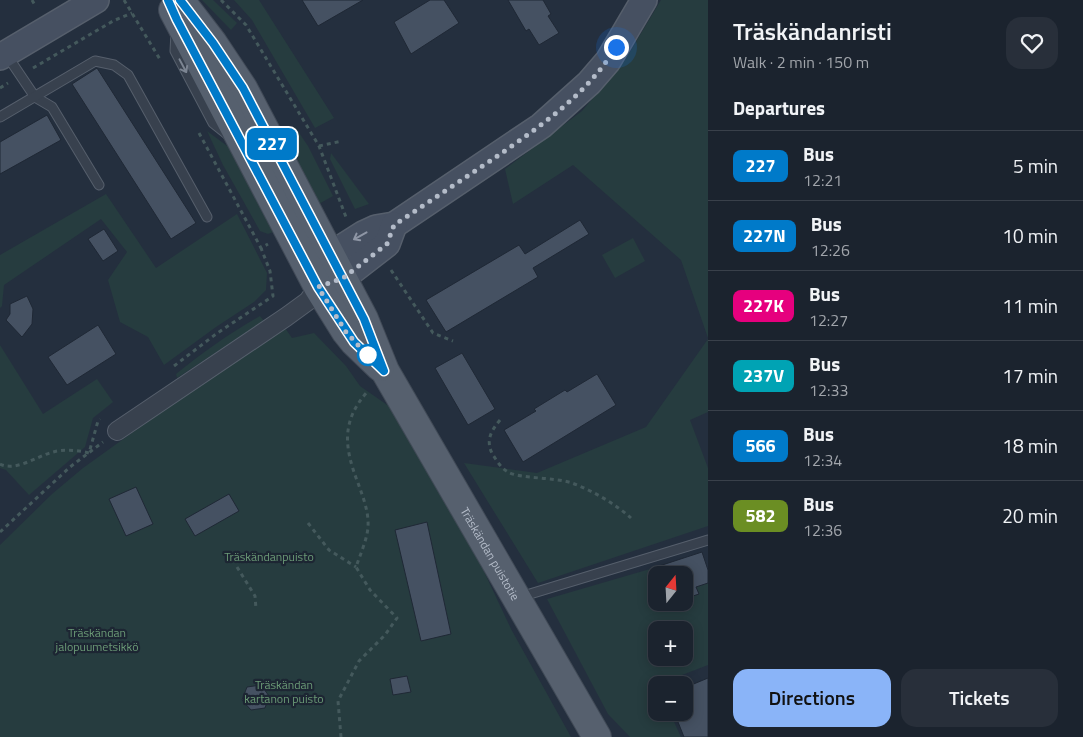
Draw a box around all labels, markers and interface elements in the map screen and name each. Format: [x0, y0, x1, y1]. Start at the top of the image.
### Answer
text: Träskändanristi [733, 13, 892, 49]
button: heart [1006, 17, 1058, 69]
your location [604, 35, 629, 60]
text: Walk · 2 min · 150 m [733, 50, 869, 74]
one-way arrow [179, 58, 188, 73]
text: Departures [733, 93, 825, 122]
line badge: 227 [243, 128, 301, 160]
text: 227 [257, 130, 287, 157]
text: Bus [803, 139, 834, 168]
text: 5 min [1013, 151, 1058, 180]
text: 227 [745, 152, 776, 179]
text: 12:21 [803, 168, 842, 192]
text: Bus [811, 209, 842, 238]
text: 10 min [1002, 221, 1058, 250]
text: 227N [743, 222, 786, 249]
one-way arrow [353, 231, 368, 241]
text: 12:26 [811, 238, 850, 262]
text: Bus [809, 279, 840, 308]
text: 11 min [1002, 291, 1058, 320]
text: 227K [743, 292, 784, 319]
text: 12:27 [809, 308, 848, 332]
unlabelled marker [357, 344, 379, 366]
text: Bus [809, 349, 840, 378]
text: 17 min [1002, 361, 1058, 390]
text: 237V [743, 362, 784, 389]
text: 12:33 [809, 378, 848, 402]
text: Bus [803, 419, 834, 448]
text: 18 min [1002, 431, 1058, 460]
text: 566 [745, 432, 776, 459]
text: 12:34 [803, 448, 842, 472]
text: Bus [803, 489, 834, 518]
text: 20 min [1002, 501, 1058, 530]
text: 582 [745, 502, 776, 529]
street label: Träskändan puistotie [456, 503, 525, 604]
text: 12:36 [803, 518, 842, 542]
park label: Träskändanpuisto [224, 547, 314, 566]
north arrow [648, 566, 692, 611]
map controls [648, 566, 693, 721]
button: + [648, 621, 693, 666]
park label: Träskändan jalopuumetsikkö [55, 623, 138, 656]
button: Directions [733, 669, 891, 727]
button: Tickets [901, 669, 1058, 727]
park label: Träskändan kartanon puisto [244, 675, 324, 708]
button: − [648, 676, 693, 721]

